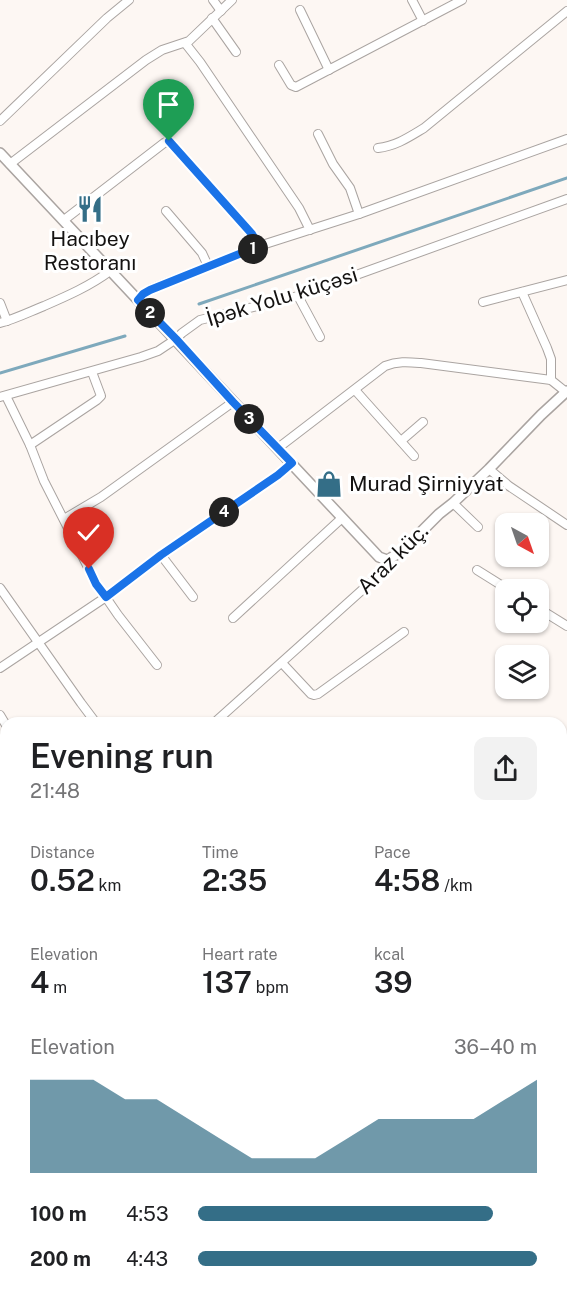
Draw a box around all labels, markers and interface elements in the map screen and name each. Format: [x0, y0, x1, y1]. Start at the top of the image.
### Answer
pin [143, 79, 194, 141]
icon: arrive [152, 88, 185, 121]
restaurant icon: Hacıbey Restoranı [75, 194, 105, 224]
place label: Hacıbey Restoranı [44, 226, 136, 275]
pin: 1 [238, 234, 268, 264]
text: 1 [250, 239, 256, 258]
street label: İpək Yolu küçəsi [203, 262, 360, 331]
pin: 2 [135, 298, 165, 328]
text: 2 [145, 303, 155, 322]
pin: 3 [234, 404, 264, 434]
text: 3 [244, 409, 254, 428]
shop icon: Murad Şirniyyat [314, 469, 344, 499]
place label: Murad Şirniyyat [349, 471, 504, 496]
pin: 4 [209, 497, 239, 527]
text: 4 [219, 502, 229, 521]
pin [63, 507, 114, 569]
north arrow [495, 513, 549, 567]
map controls [495, 513, 549, 699]
icon: check [72, 516, 105, 549]
street label: Araz küç. [352, 518, 433, 599]
button: locate [495, 579, 549, 633]
button: layers [495, 645, 549, 699]
text: Evening run [30, 737, 213, 775]
button: share [474, 737, 537, 800]
text: 21:48 [30, 779, 80, 803]
text: Distance [30, 843, 95, 862]
text: Time [202, 843, 238, 862]
text: Pace [374, 843, 411, 862]
text: 0.52 [30, 862, 95, 898]
text: 2:35 [202, 862, 267, 898]
text: 4:58 [374, 862, 440, 898]
text: km [95, 876, 121, 895]
text: /km [440, 876, 473, 895]
text: Elevation [30, 945, 98, 964]
text: Heart rate [202, 945, 278, 964]
text: kcal [374, 945, 405, 964]
text: 4 [30, 964, 49, 1000]
text: 137 [202, 964, 252, 1000]
text: 39 [374, 964, 413, 1000]
text: m [49, 978, 67, 997]
text: bpm [252, 978, 289, 997]
text: Elevation [30, 1035, 115, 1059]
text: 36–40 m [454, 1035, 537, 1059]
text: 100 m [30, 1202, 87, 1226]
text: 4:53 [126, 1202, 169, 1226]
text: 200 m [30, 1247, 91, 1271]
text: 4:43 [126, 1247, 168, 1271]

